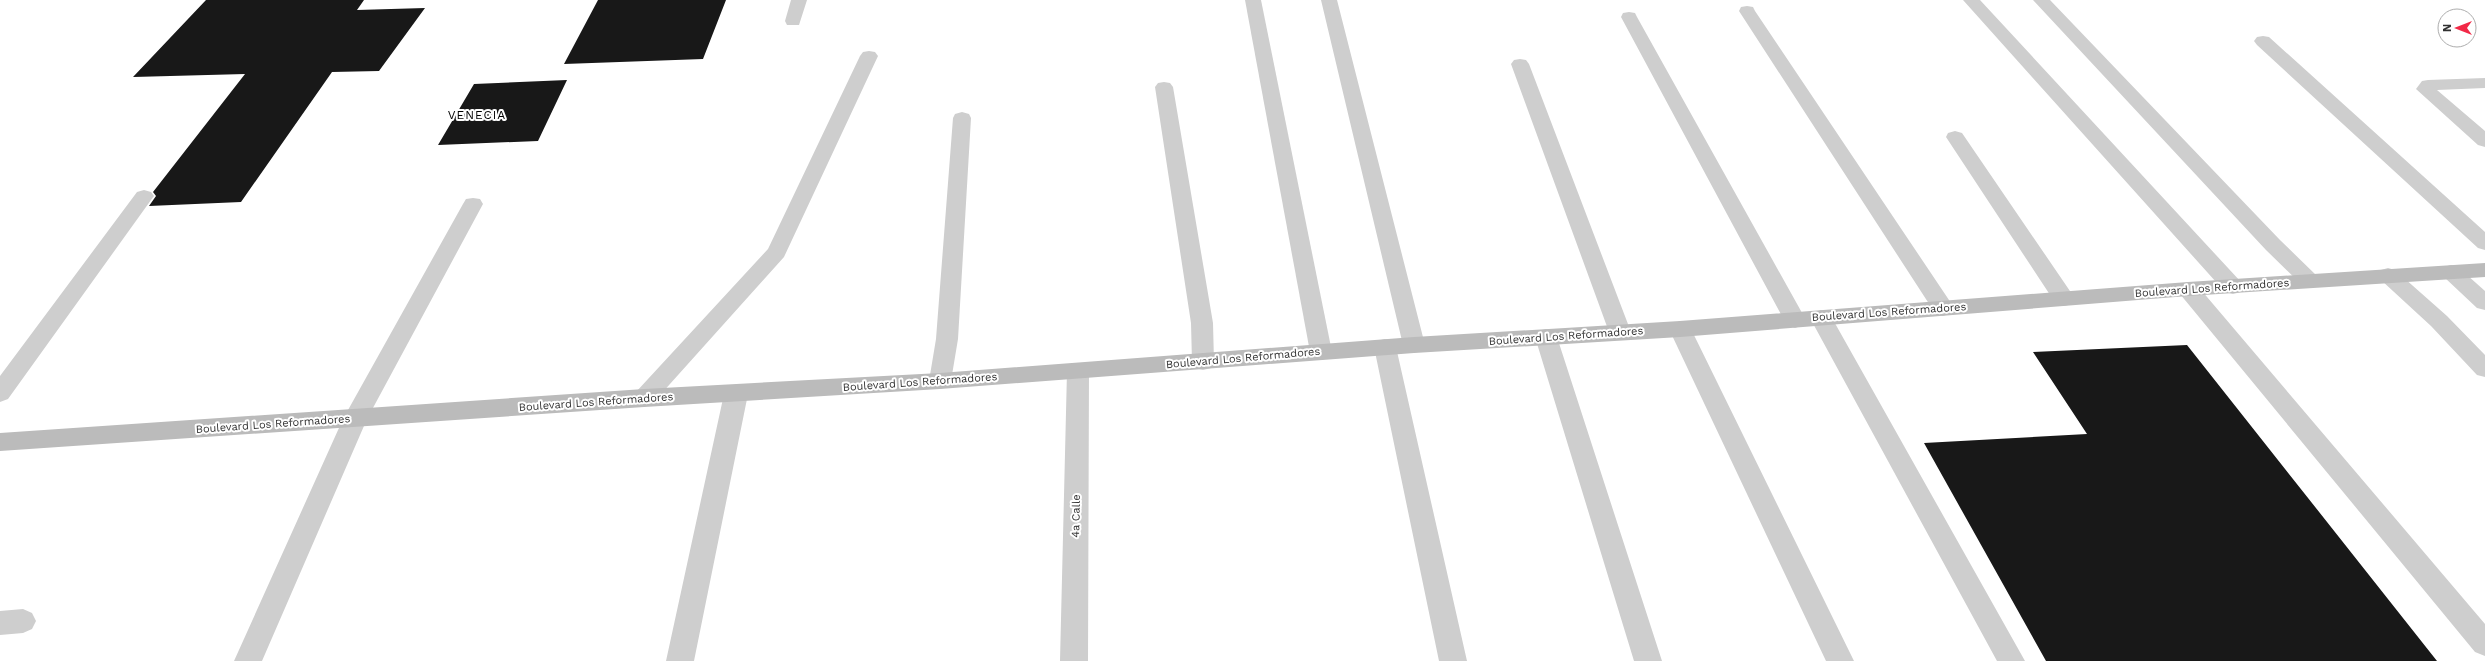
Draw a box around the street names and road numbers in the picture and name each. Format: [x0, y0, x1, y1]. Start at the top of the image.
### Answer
street label: Boulevard Los Reformadores [2134, 276, 2290, 300]
street label: Boulevard Los Reformadores [1811, 300, 1967, 324]
street label: Boulevard Los Reformadores [1488, 324, 1644, 348]
street label: Boulevard Los Reformadores [1165, 345, 1321, 371]
street label: Boulevard Los Reformadores [842, 370, 998, 394]
street label: Boulevard Los Reformadores [518, 390, 674, 414]
street label: Boulevard Los Reformadores [195, 412, 351, 436]
street label: 4a Calle [1069, 494, 1083, 538]

